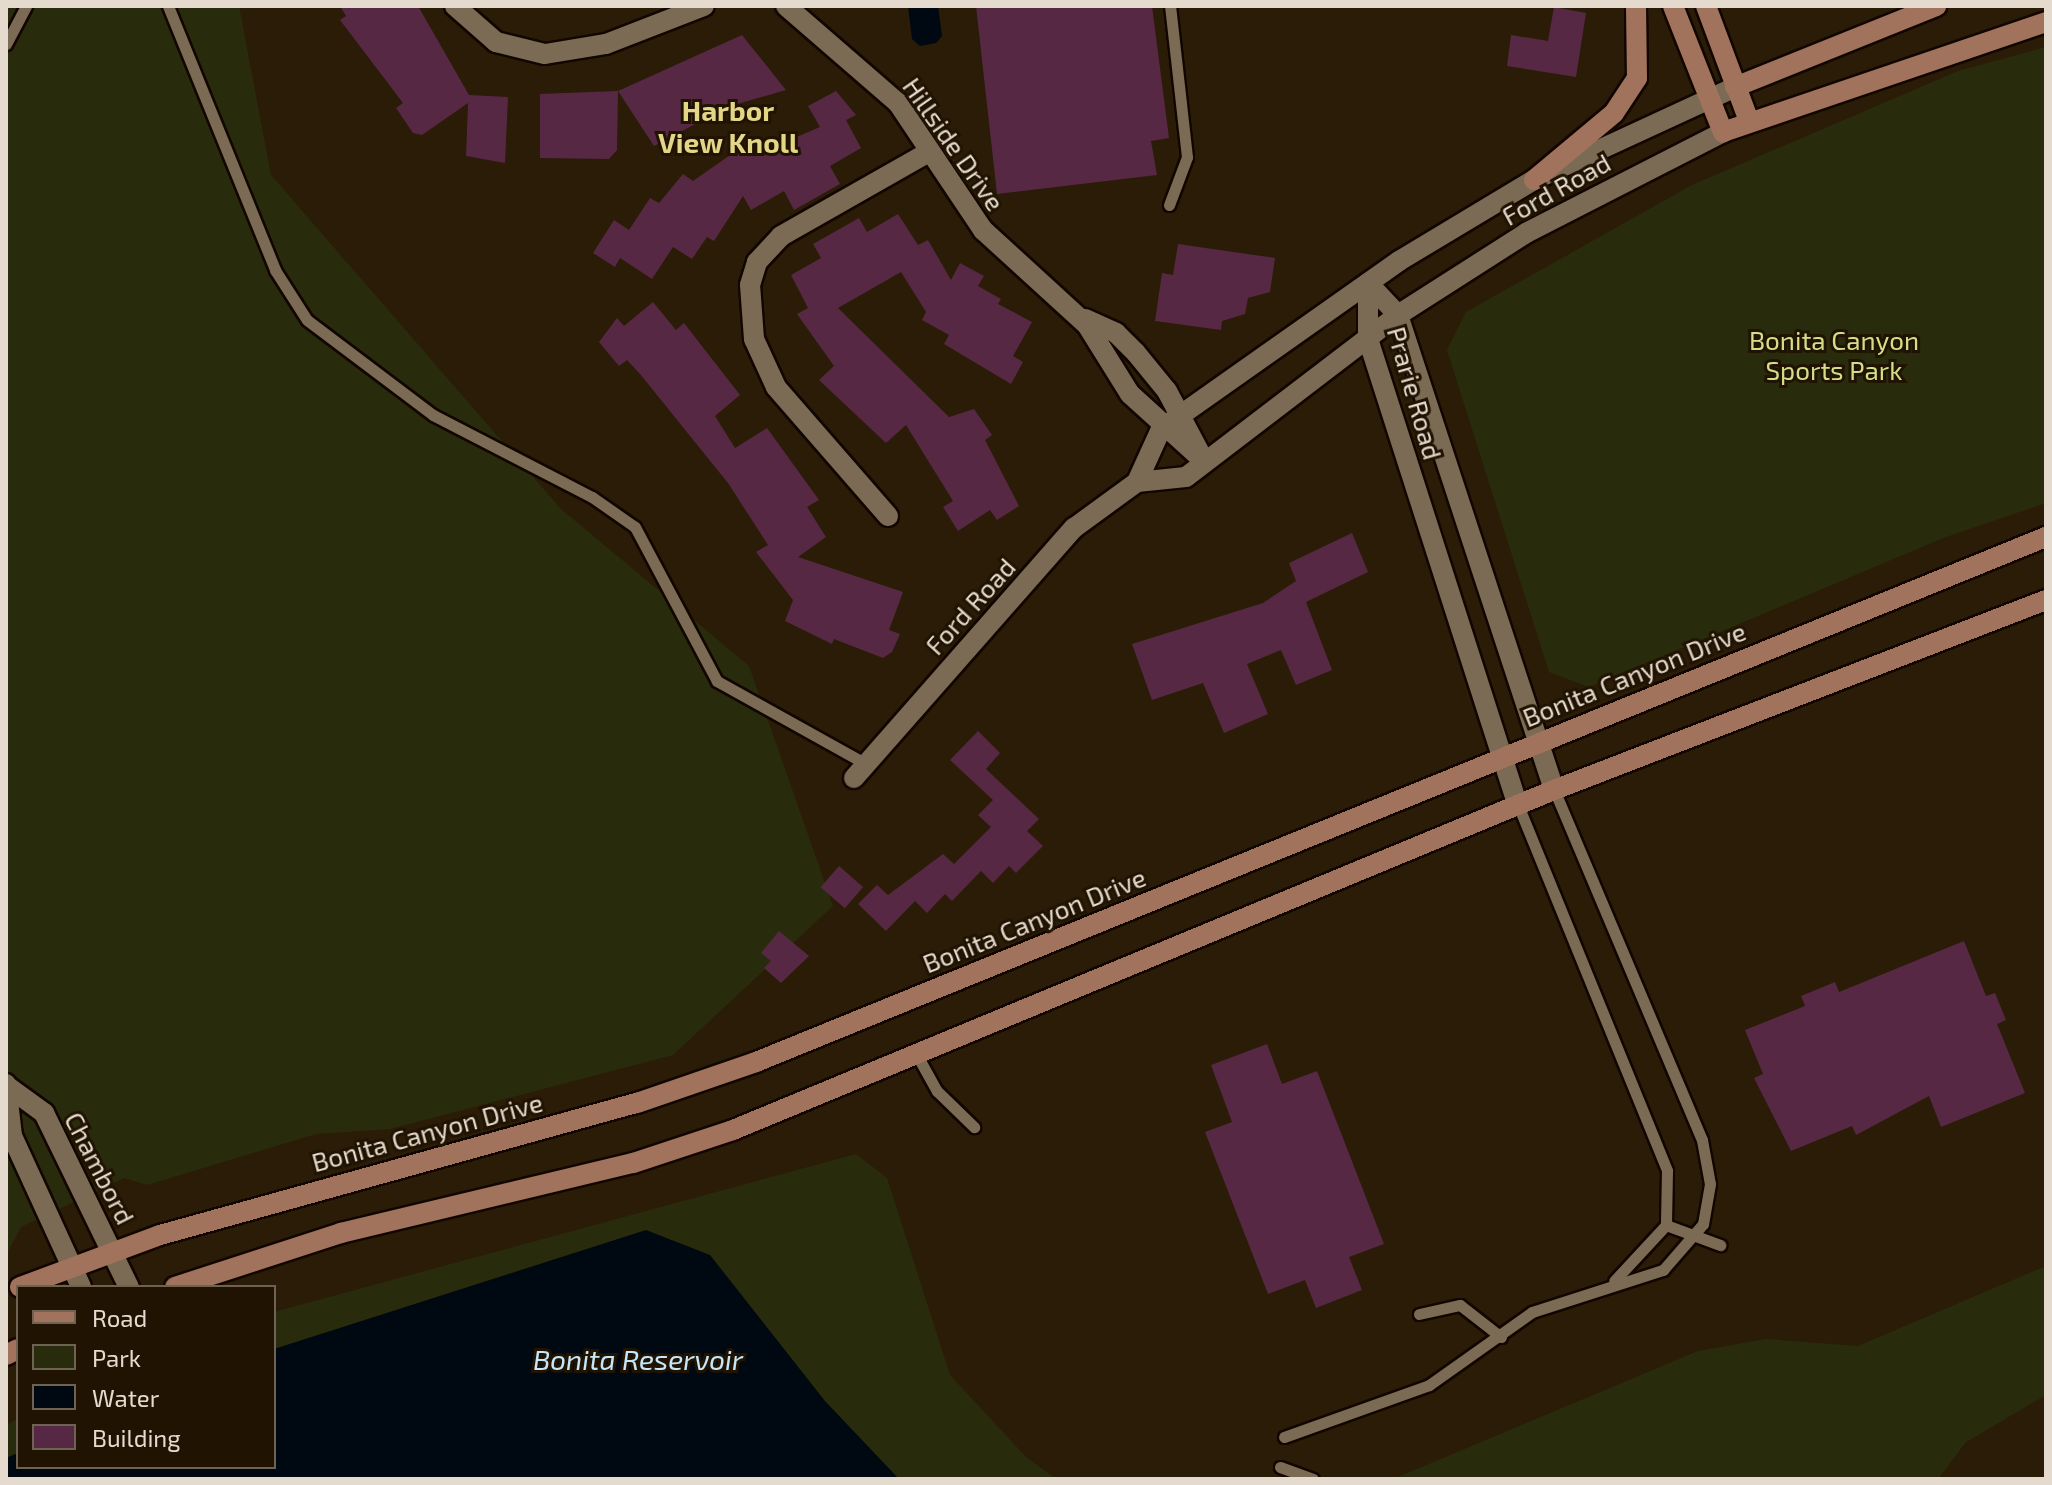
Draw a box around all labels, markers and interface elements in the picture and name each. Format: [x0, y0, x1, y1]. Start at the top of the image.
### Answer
street label: Hillside Drive [897, 71, 1011, 217]
district label: Harbor View Knoll [658, 93, 798, 159]
street label: Ford Road [1496, 146, 1616, 232]
street label: Prarie Road [1381, 323, 1449, 463]
park label: Bonita Canyon Sports Park [1749, 324, 1919, 386]
street label: Ford Road [919, 551, 1021, 661]
street label: Bonita Canyon Drive [1518, 615, 1750, 733]
street label: Bonita Canyon Drive [918, 861, 1150, 979]
street label: Bonita Canyon Drive [308, 1086, 546, 1178]
street label: Chambord [58, 1107, 142, 1229]
legend [16, 1285, 276, 1469]
text: Road [92, 1303, 147, 1332]
water label: Bonita Reservoir [533, 1342, 743, 1376]
text: Park [92, 1343, 141, 1372]
text: Water [92, 1383, 159, 1412]
text: Building [92, 1423, 181, 1452]

